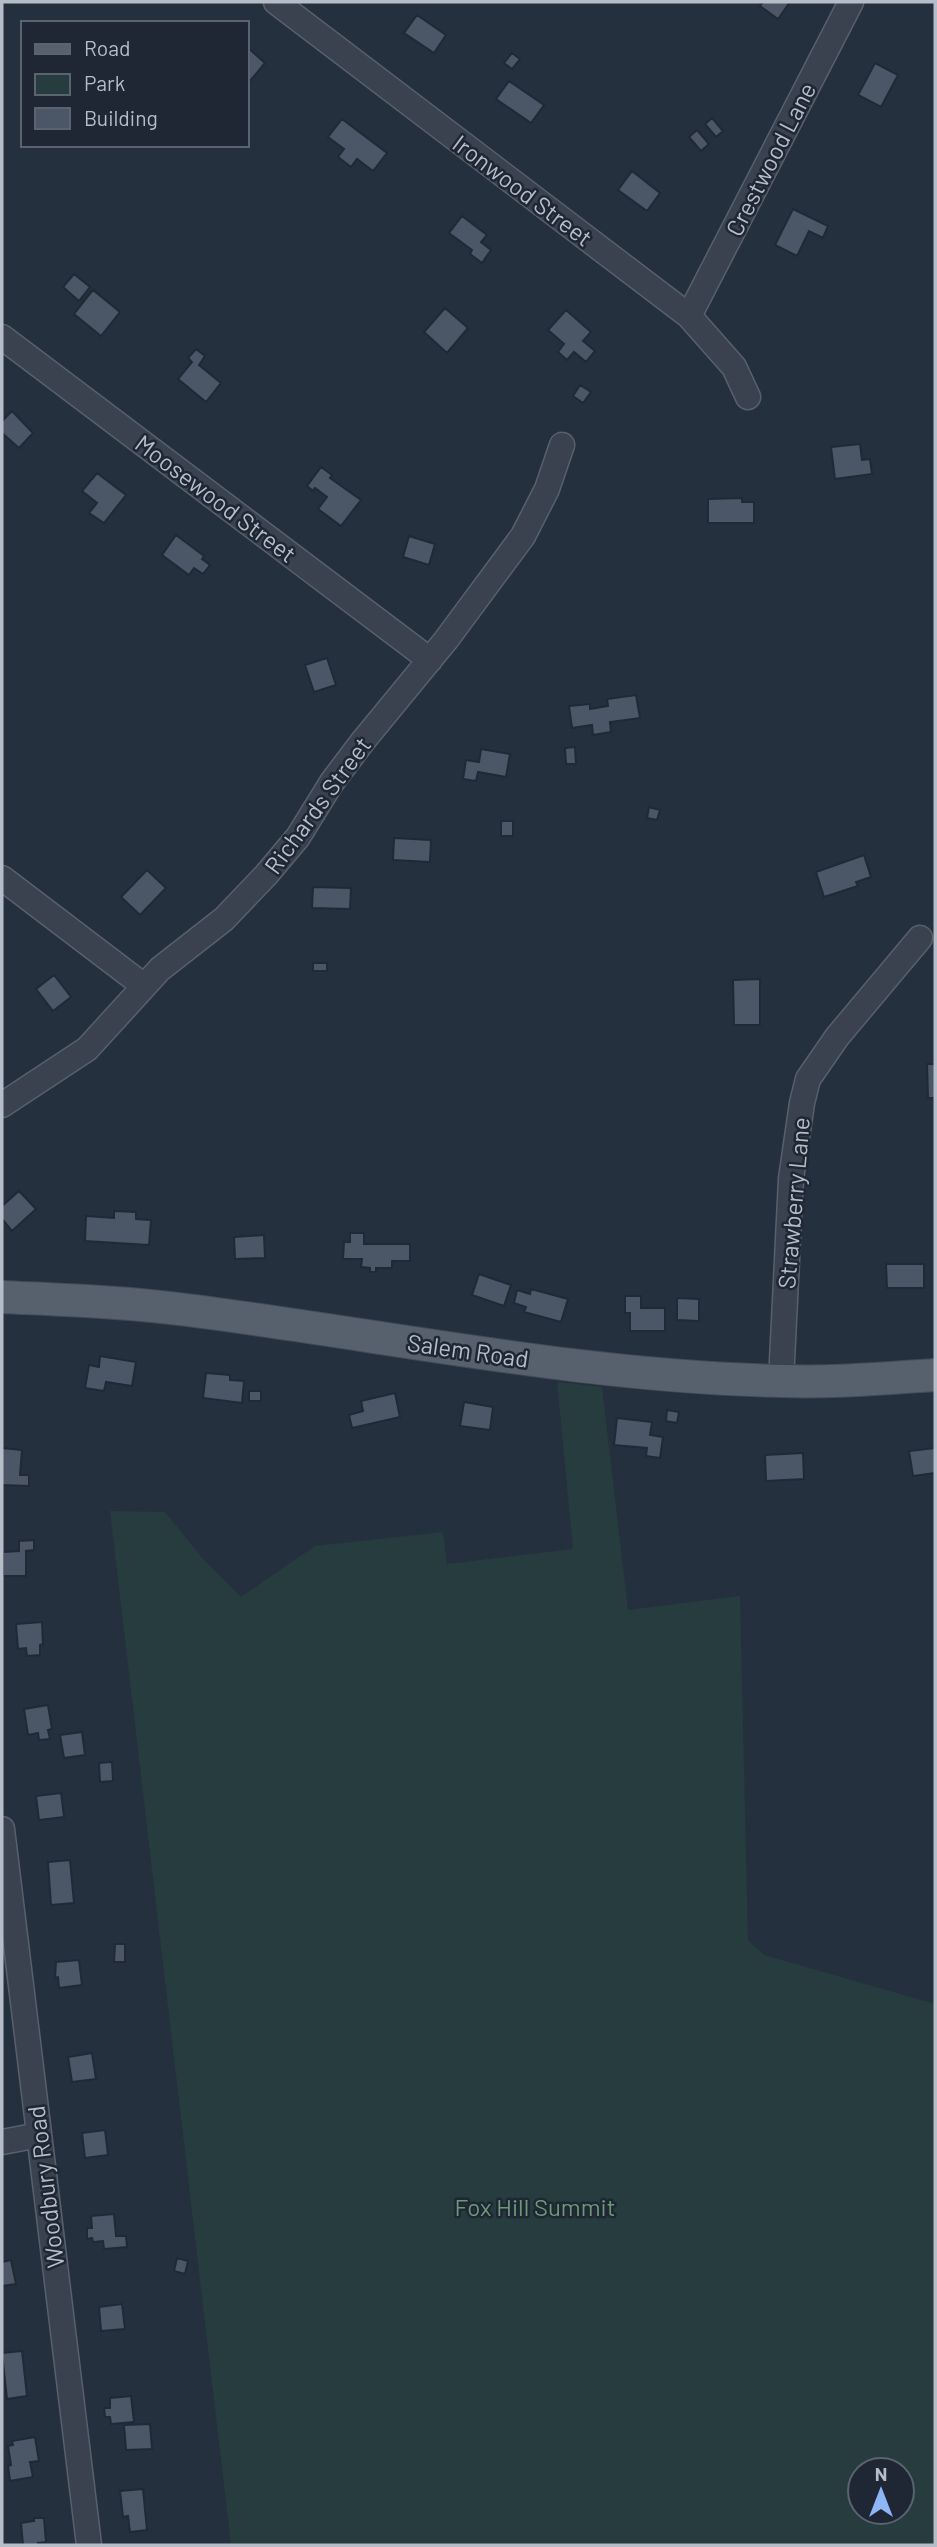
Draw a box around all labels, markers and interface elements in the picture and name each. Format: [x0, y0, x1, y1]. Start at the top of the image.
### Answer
legend [21, 21, 248, 147]
text: Road [84, 35, 130, 60]
text: Park [84, 70, 125, 95]
street label: Crestwood Lane [719, 77, 821, 241]
text: Building [84, 105, 158, 130]
street label: Ironwood Street [448, 128, 598, 252]
street label: Moosewood Street [130, 428, 302, 568]
street label: Richards Street [258, 731, 376, 879]
street label: Strawberry Lane [771, 1116, 815, 1290]
street label: Salem Road [405, 1327, 531, 1373]
street label: Woodbury Road [21, 2104, 69, 2270]
park label: Fox Hill Summit [455, 2192, 615, 2221]
north arrow [846, 2456, 916, 2526]
text: N [875, 2462, 887, 2485]

